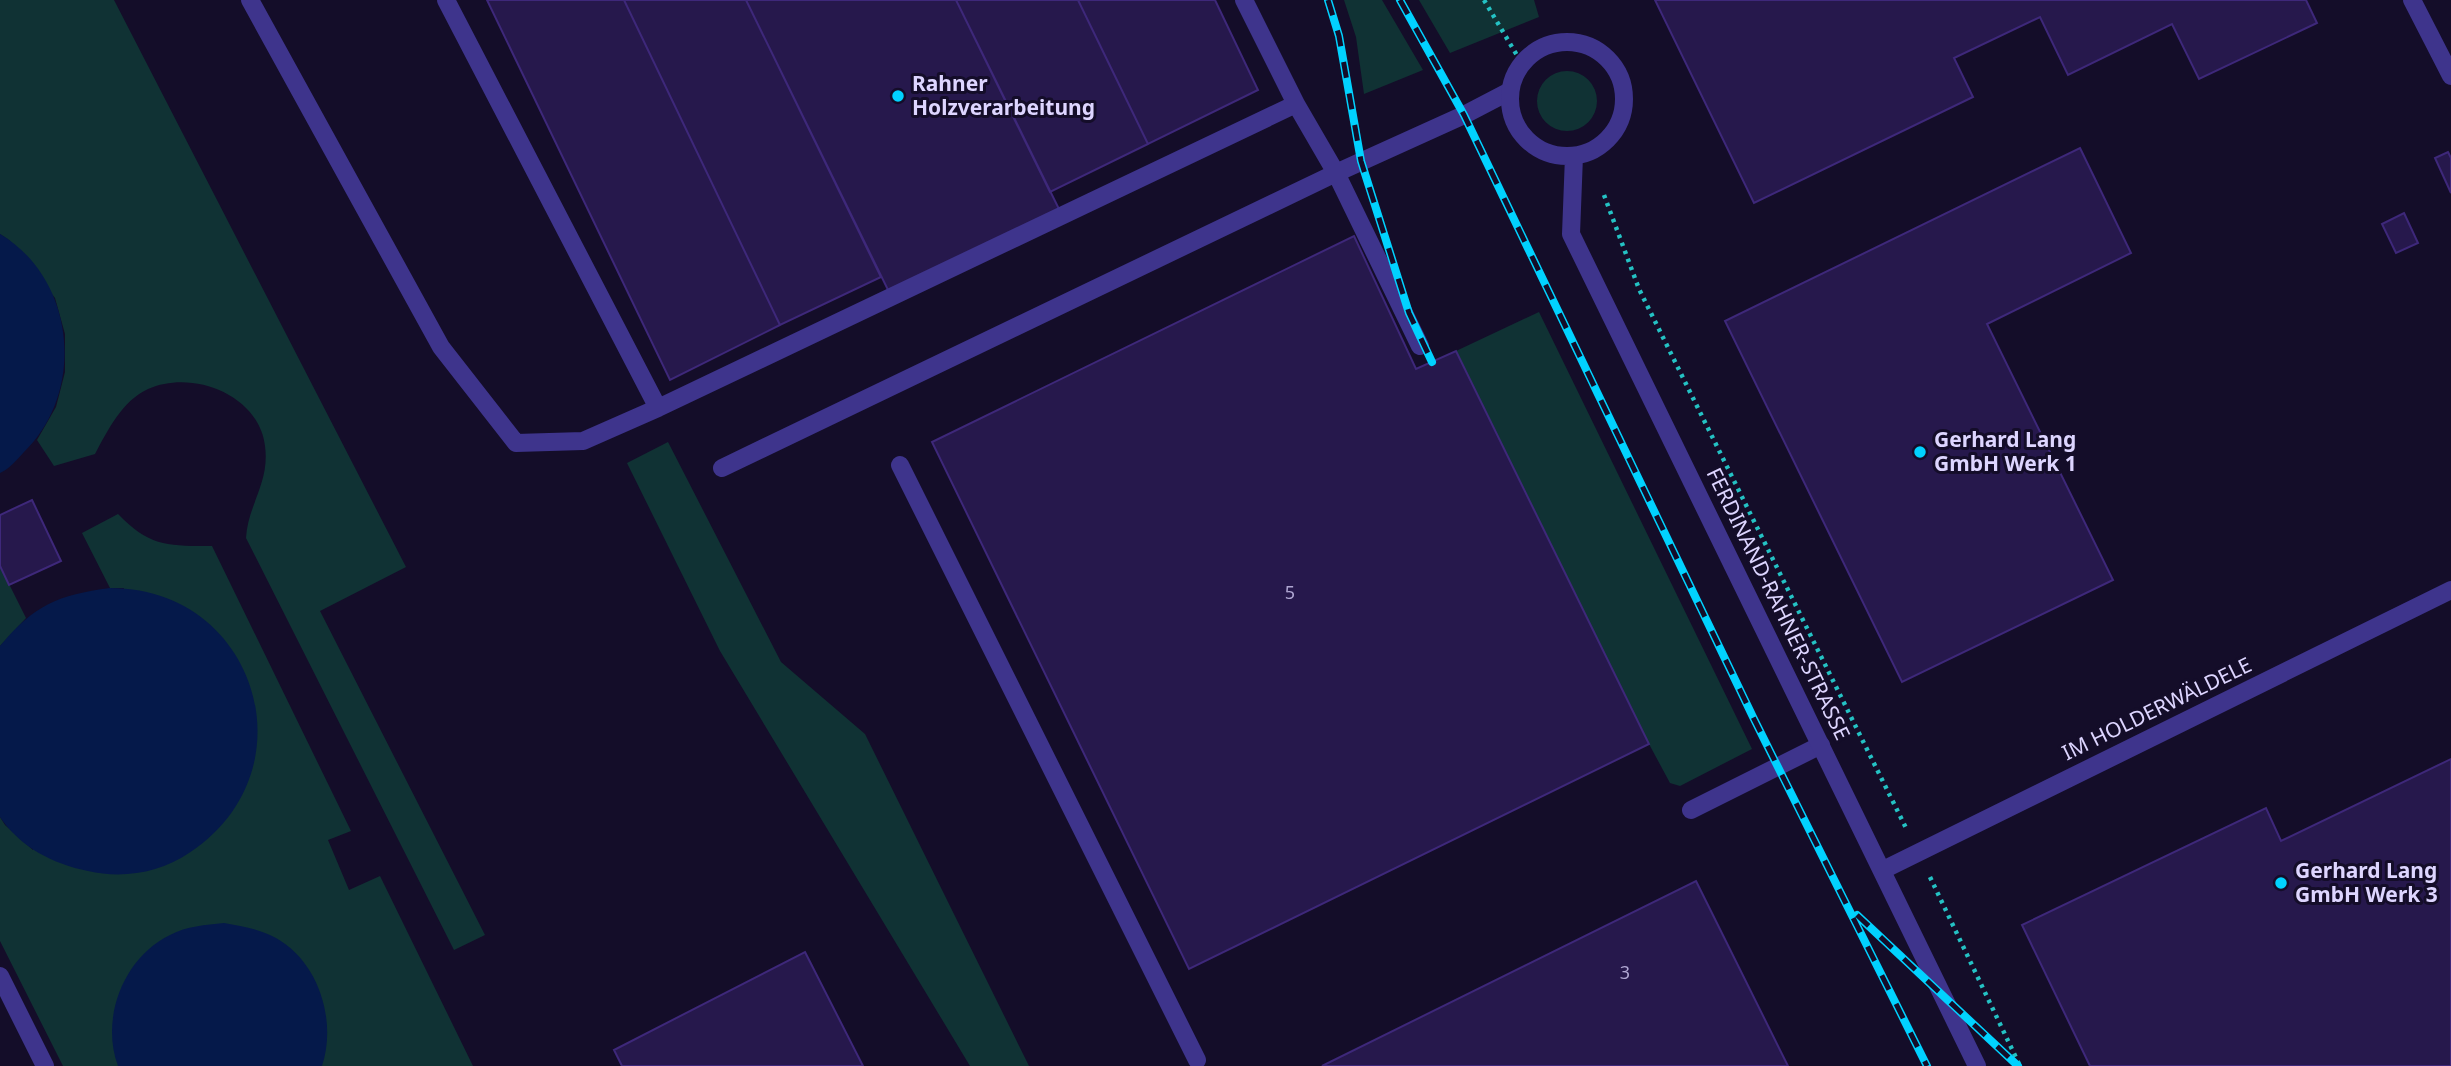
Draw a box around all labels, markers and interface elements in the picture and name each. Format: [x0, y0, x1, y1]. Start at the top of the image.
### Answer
place label: Rahner Holzverarbeitung [912, 69, 1095, 121]
marker: Rahner Holzverarbeitung [890, 88, 906, 104]
place label: Gerhard Lang GmbH Werk 1 [1934, 425, 2077, 477]
marker: Gerhard Lang GmbH Werk 1 [1912, 444, 1928, 460]
street label: FERDINAND-RAHNER-STRASSE [1701, 463, 1857, 744]
house number: 5 [1285, 580, 1295, 604]
street label: IM HOLDERWÄLDELE [2057, 650, 2256, 766]
place label: Gerhard Lang GmbH Werk 3 [2295, 856, 2438, 908]
marker: Gerhard Lang GmbH Werk 3 [2273, 875, 2289, 891]
house number: 3 [1620, 960, 1630, 984]

